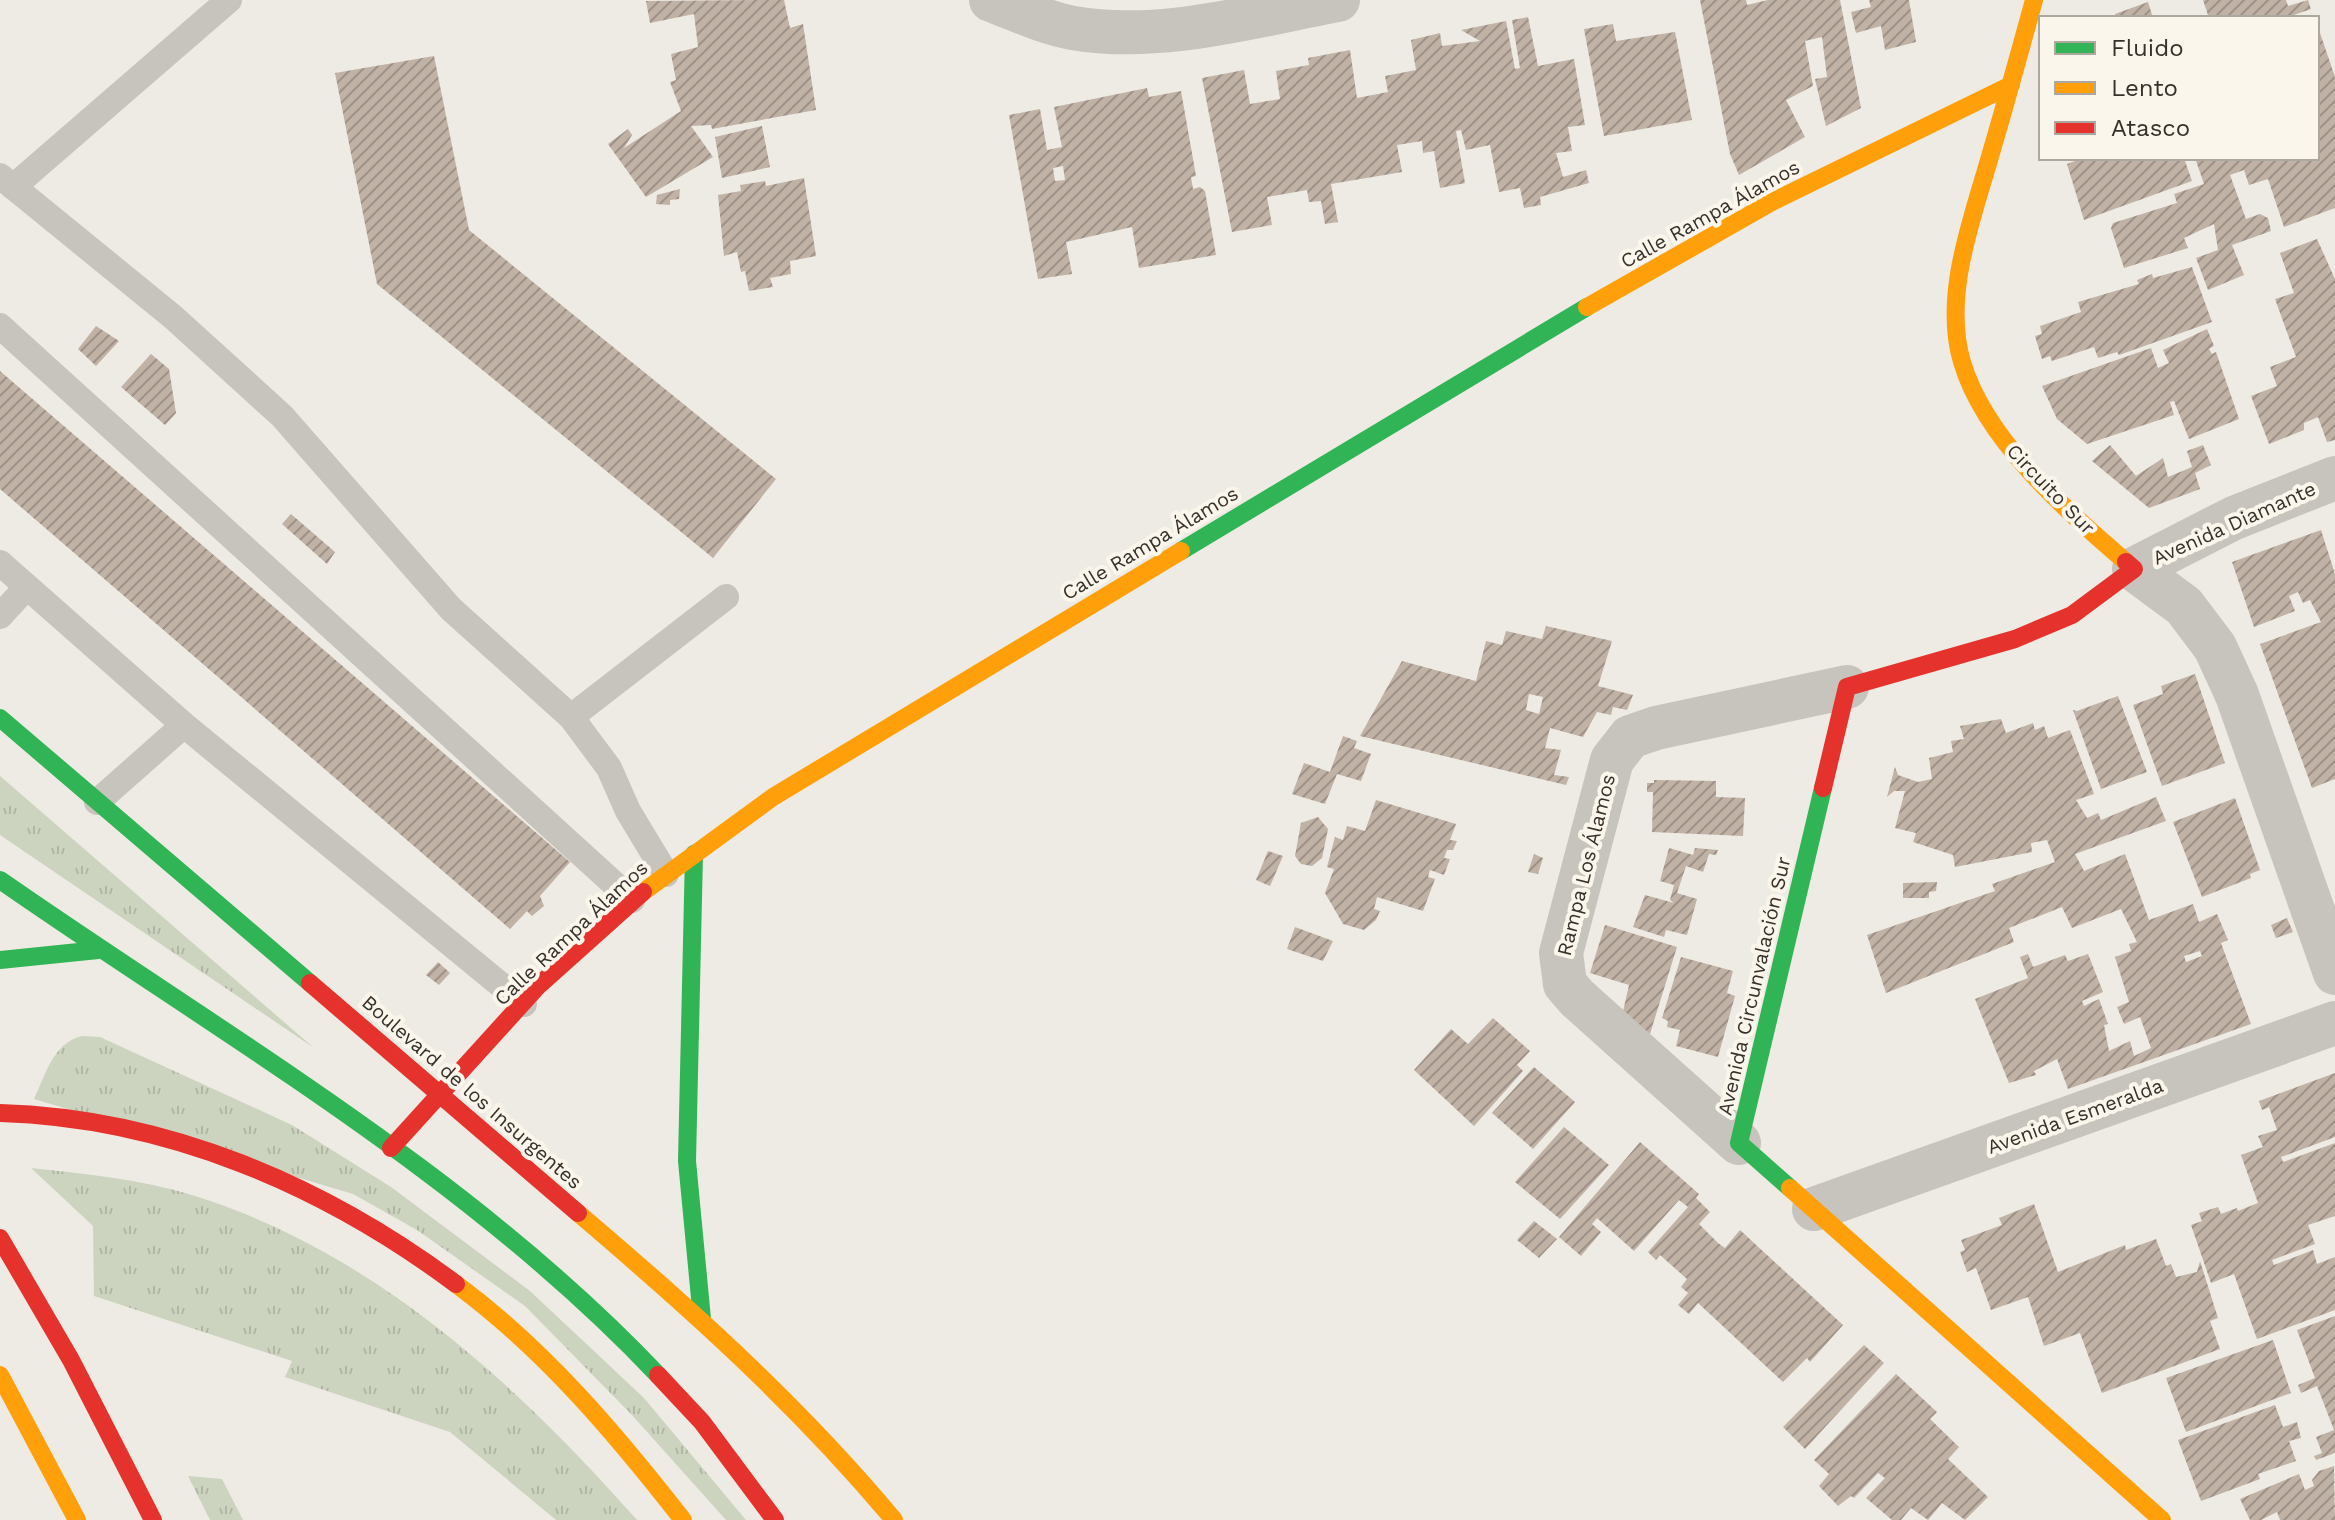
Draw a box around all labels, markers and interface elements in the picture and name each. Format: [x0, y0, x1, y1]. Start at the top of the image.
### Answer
legend [2039, 16, 2319, 160]
text: Fluido [2111, 34, 2184, 62]
text: Lento [2111, 74, 2178, 102]
text: Atasco [2111, 114, 2190, 142]
street label: Calle Rampa Álamos [1616, 155, 1804, 273]
street label: Circuito Sur [2002, 439, 2100, 539]
street label: Avenida Diamante [2149, 476, 2319, 570]
street label: Calle Rampa Álamos [1058, 481, 1242, 605]
street label: Rampa Los Álamos [1552, 772, 1620, 958]
street label: Avenida Circunvalación Sur [1713, 854, 1795, 1118]
street label: Calle Rampa Álamos [489, 856, 653, 1010]
street label: Boulevard de los Insurgentes [357, 990, 587, 1194]
street label: Avenida Esmeralda [1984, 1073, 2166, 1159]

